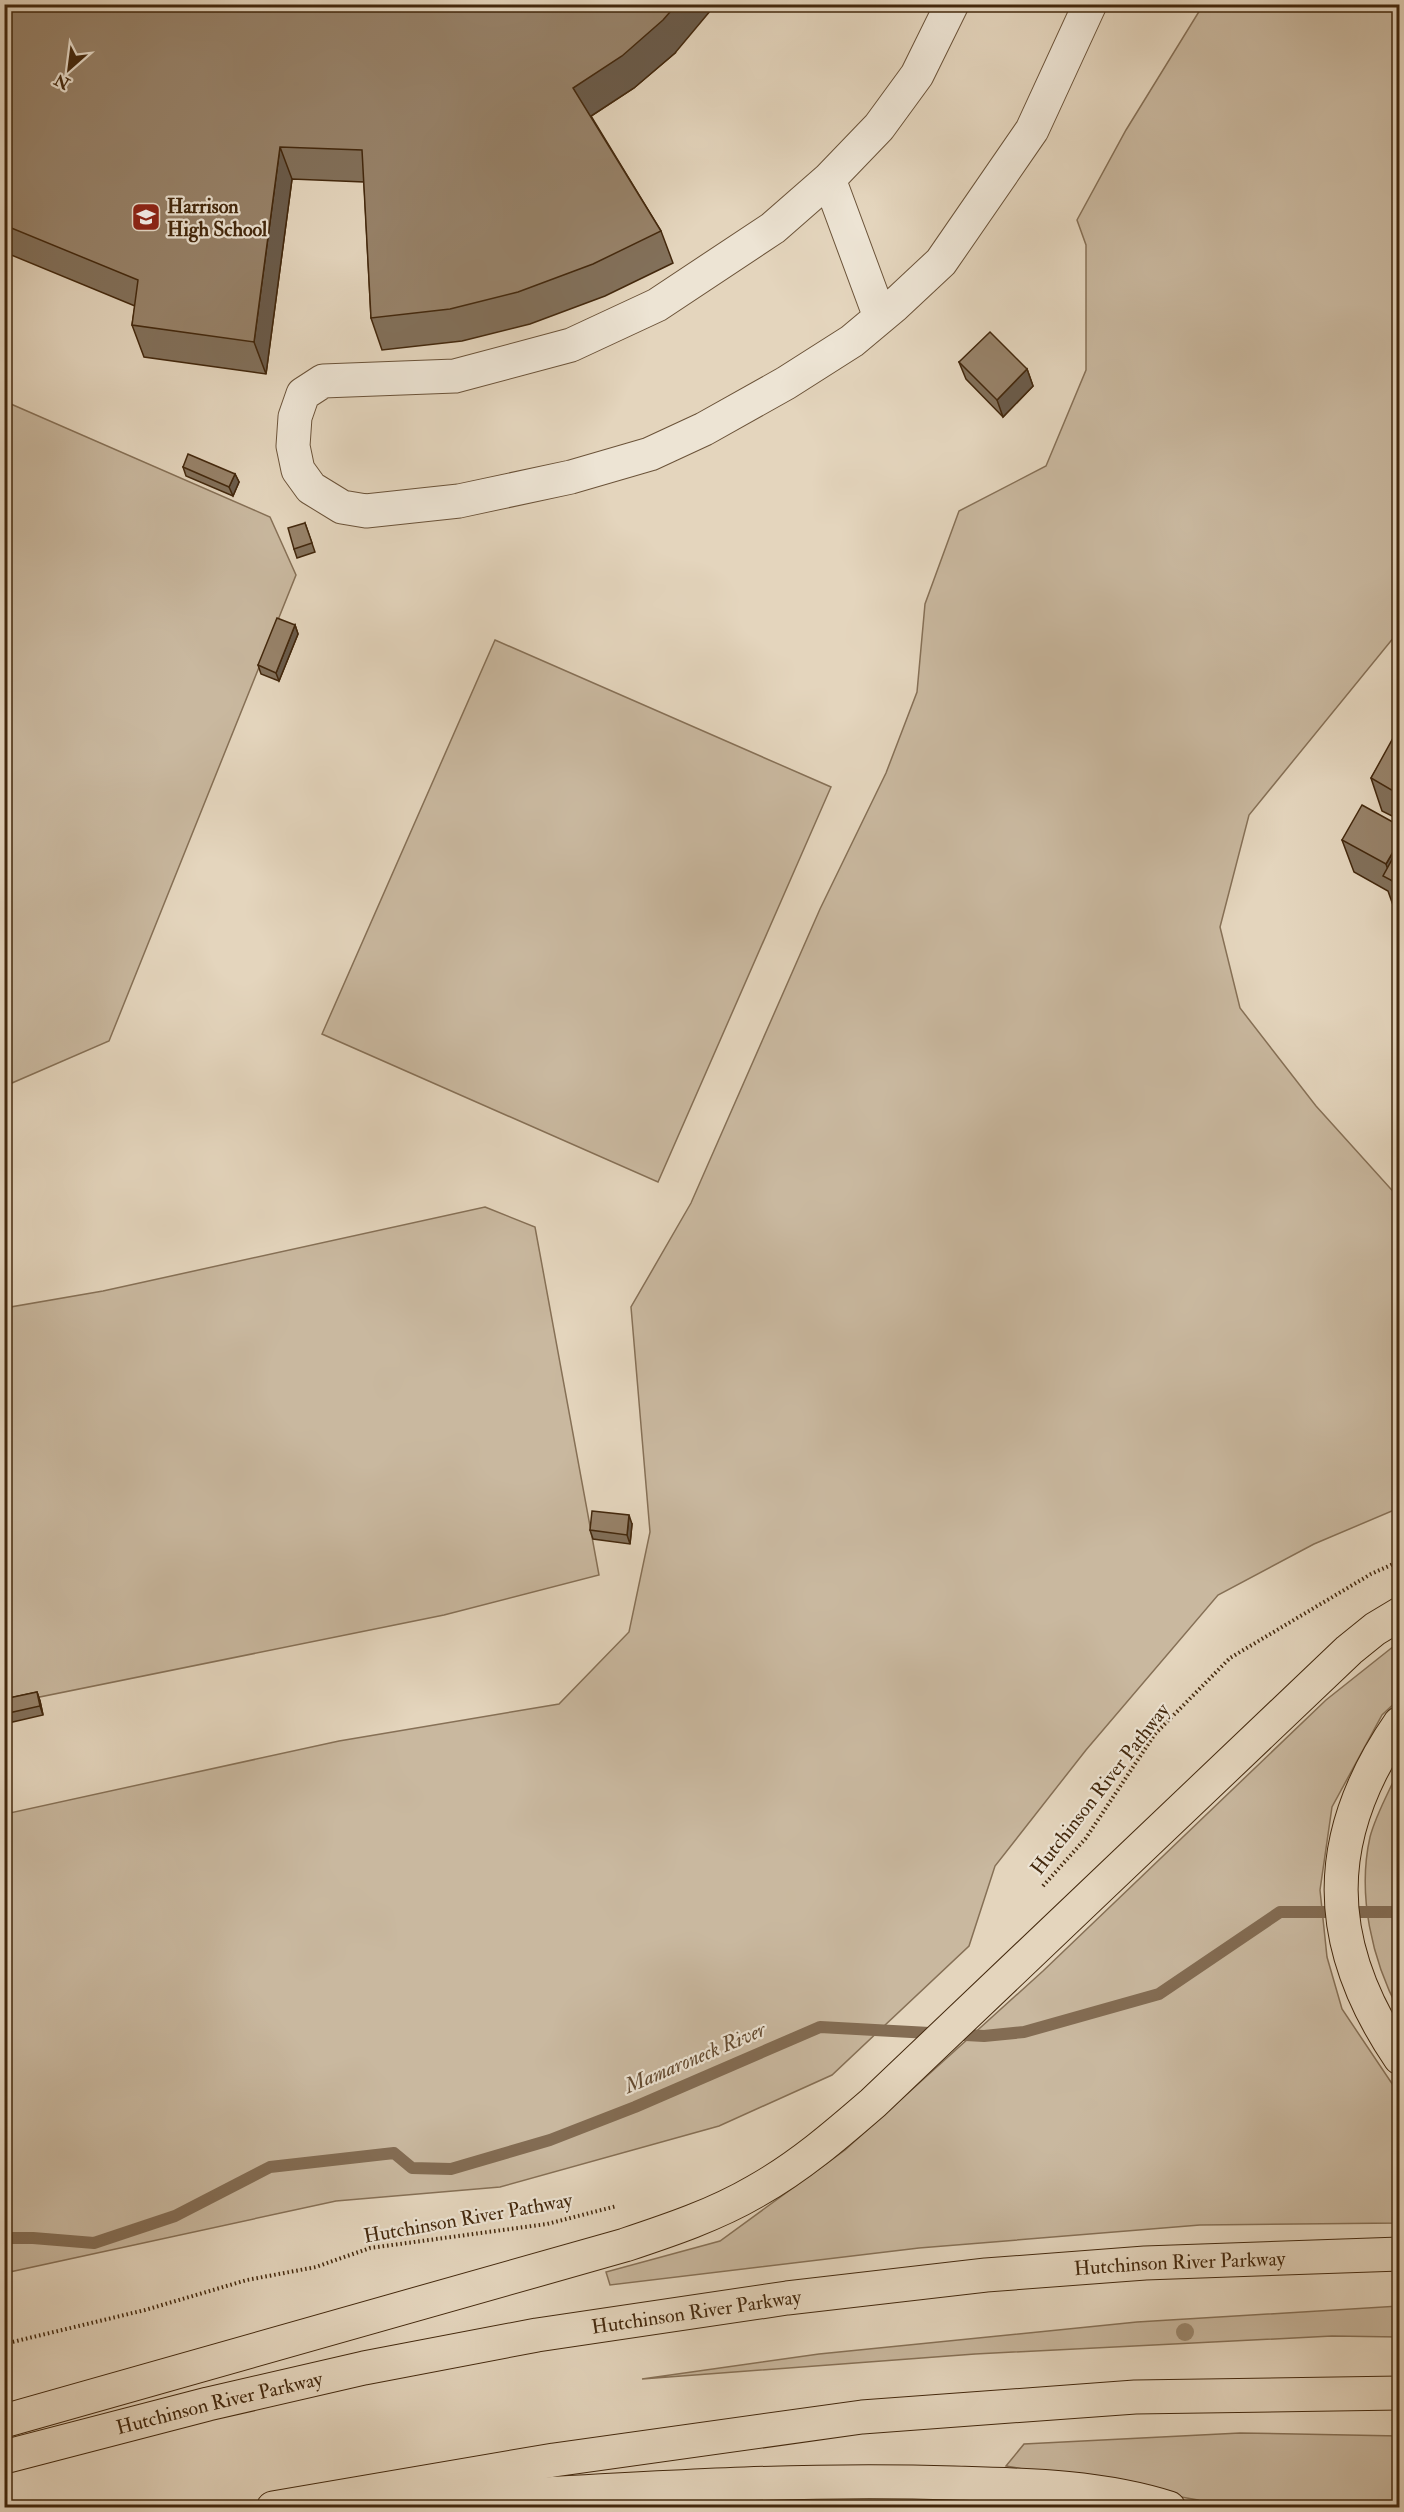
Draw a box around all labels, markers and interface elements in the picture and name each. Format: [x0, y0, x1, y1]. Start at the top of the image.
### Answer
north arrow [39, 39, 99, 99]
text: N [51, 69, 74, 94]
place label: Harrison High School [167, 194, 268, 243]
school or university icon: Harrison High School [130, 201, 162, 233]
street label: Hutchinson River Pathway [1025, 1697, 1176, 1880]
water label: Mamaroneck River [618, 2016, 771, 2101]
street label: Hutchinson River Pathway [362, 2187, 575, 2249]
street label: Hutchinson River Parkway [1073, 2246, 1287, 2281]
street label: Hutchinson River Parkway [590, 2284, 804, 2339]
street label: Hutchinson River Parkway [113, 2365, 326, 2440]

